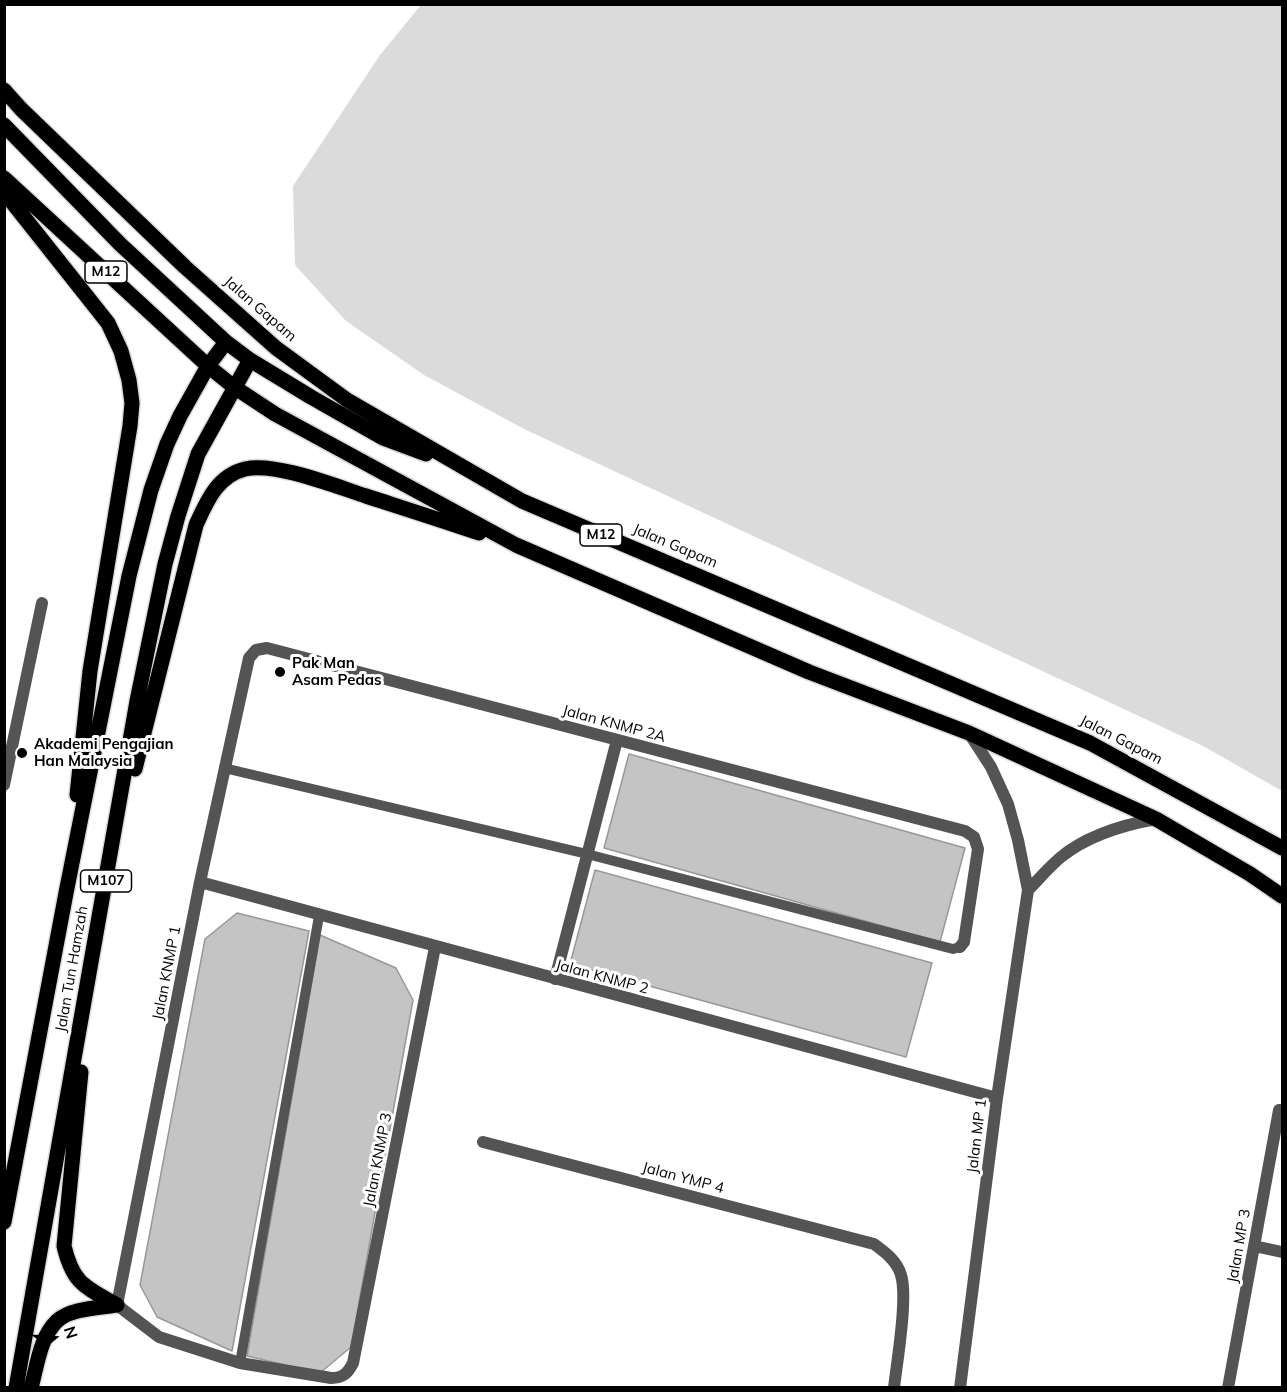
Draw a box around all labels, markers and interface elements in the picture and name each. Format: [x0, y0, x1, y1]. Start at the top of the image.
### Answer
road number: M12 [85, 261, 127, 283]
street label: Jalan Gapam [220, 273, 300, 345]
street label: Jalan Gapam [630, 520, 720, 572]
road number: M12 [580, 524, 622, 546]
place label: Pak Man Asam Pedas [292, 654, 381, 689]
marker: Pak Man Asam Pedas [273, 665, 287, 679]
street label: Jalan KNMP 2A [560, 702, 668, 746]
street label: Jalan Gapam [1077, 711, 1165, 769]
place label: Akademi Pengajian Han Malaysia [34, 735, 173, 770]
marker: Akademi Pengajian Han Malaysia [15, 746, 29, 760]
road number: M107 [80, 870, 132, 892]
street label: Jalan Tun Hamzah [52, 905, 92, 1033]
street label: Jalan KNMP 1 [149, 924, 185, 1022]
street label: Jalan KNMP 2 [554, 956, 650, 998]
street label: Jalan MP 1 [964, 1098, 990, 1174]
street label: Jalan KNMP 3 [360, 1111, 396, 1209]
street label: Jalan YMP 4 [640, 1158, 726, 1198]
street label: Jalan MP 3 [1224, 1208, 1254, 1284]
north arrow [24, 1308, 84, 1368]
text: N [60, 1324, 82, 1341]

